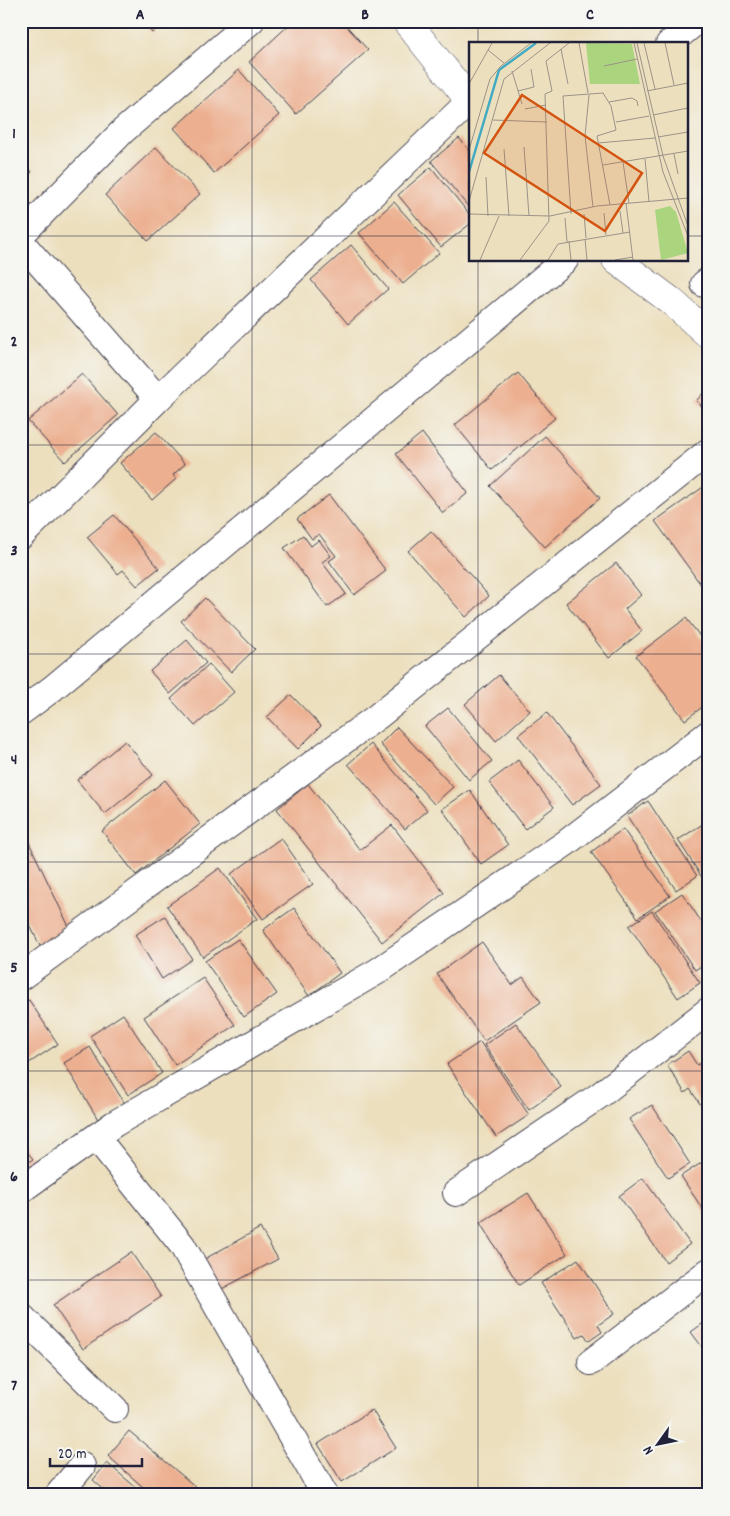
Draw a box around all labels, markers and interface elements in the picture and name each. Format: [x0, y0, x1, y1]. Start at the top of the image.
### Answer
text: A [136, 4, 145, 27]
text: B [361, 4, 369, 27]
text: C [586, 4, 594, 27]
inset map [469, 42, 688, 261]
text: 1 [12, 123, 16, 146]
text: 2 [11, 331, 18, 354]
text: 3 [10, 540, 18, 563]
text: 4 [11, 749, 17, 772]
text: 5 [10, 957, 18, 980]
text: 6 [10, 1166, 18, 1189]
text: 7 [11, 1375, 17, 1398]
north arrow [632, 1418, 682, 1468]
scale bar [50, 1436, 142, 1468]
text: N [638, 1442, 659, 1458]
text: 20 m [58, 1444, 86, 1466]

